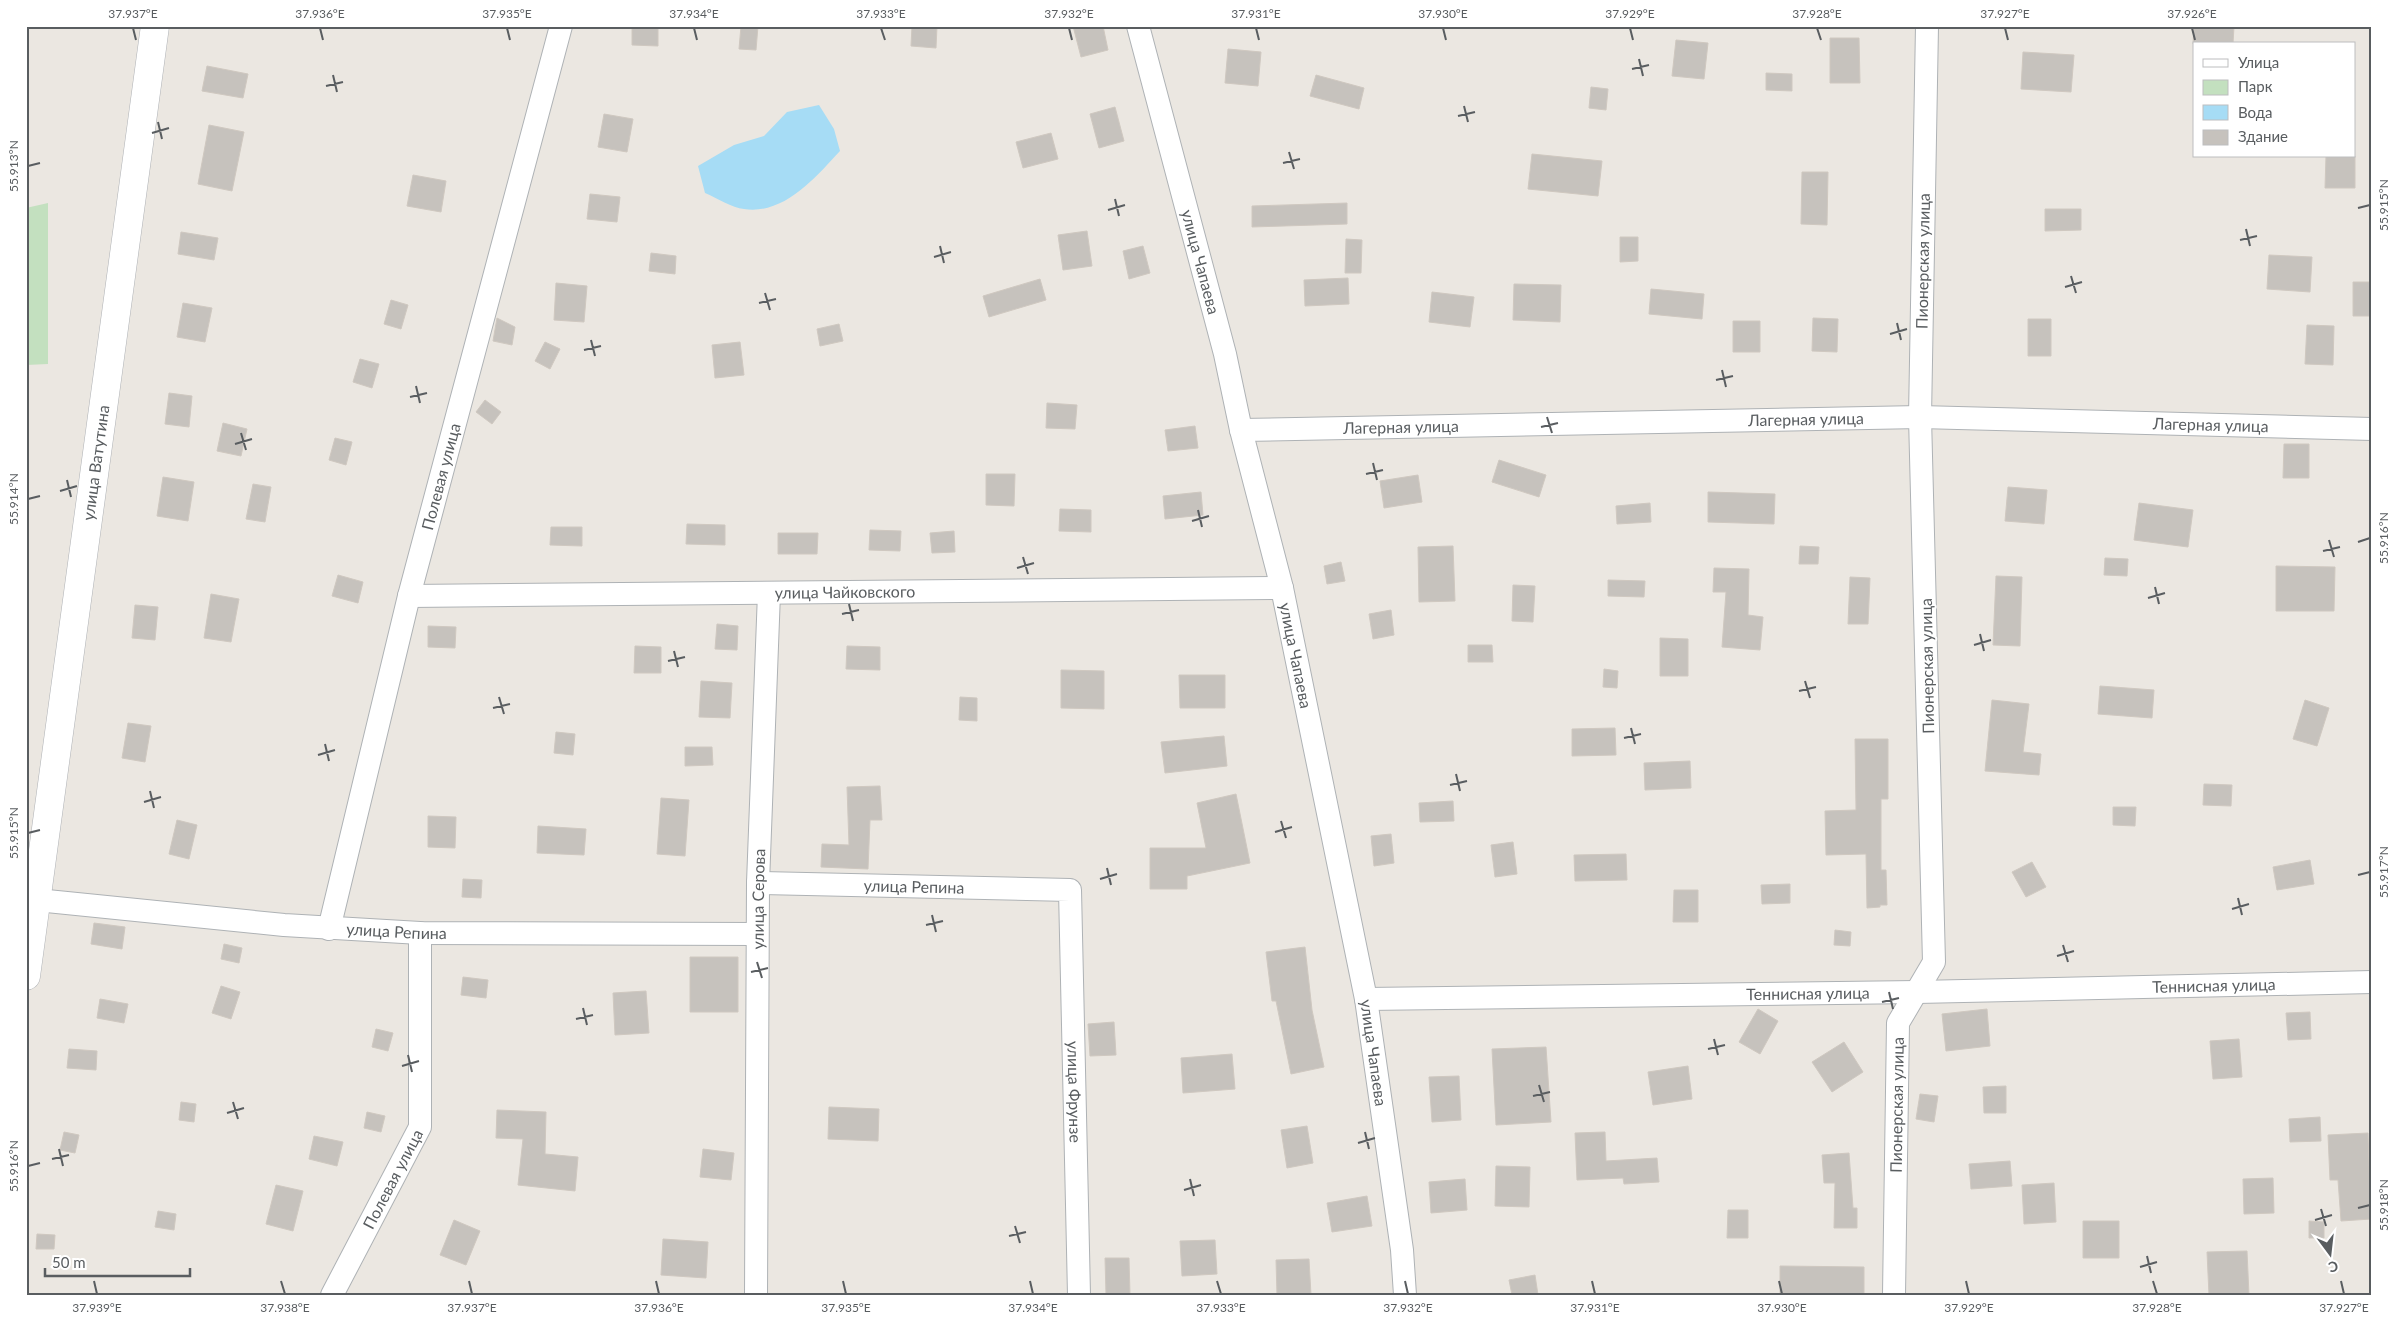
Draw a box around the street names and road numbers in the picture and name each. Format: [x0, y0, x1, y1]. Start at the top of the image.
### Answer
street label: Пионерская улица [1912, 193, 1933, 329]
street label: улица Чапаева [1178, 207, 1224, 316]
street label: улица Ватутина [78, 404, 112, 522]
street label: Лагерная улица [1747, 408, 1864, 429]
street label: Лагерная улица [2152, 413, 2269, 435]
street label: Лагерная улица [1342, 416, 1459, 437]
street label: Полевая улица [417, 421, 464, 532]
street label: улица Чайковского [775, 581, 915, 602]
street label: Пионерская улица [1916, 598, 1937, 734]
street label: улица Чапаева [1276, 601, 1316, 710]
street label: улица Серова [748, 848, 768, 949]
street label: улица Репина [863, 875, 965, 897]
street label: улица Репина [346, 919, 447, 942]
street label: Теннисная улица [2152, 974, 2276, 996]
street label: Теннисная улица [1746, 983, 1870, 1003]
street label: улица Чапаева [1357, 998, 1391, 1107]
street label: Пионерская улица [1886, 1037, 1907, 1173]
street label: улица Фрунзе [1064, 1041, 1086, 1143]
street label: Полевая улица [358, 1126, 426, 1232]

